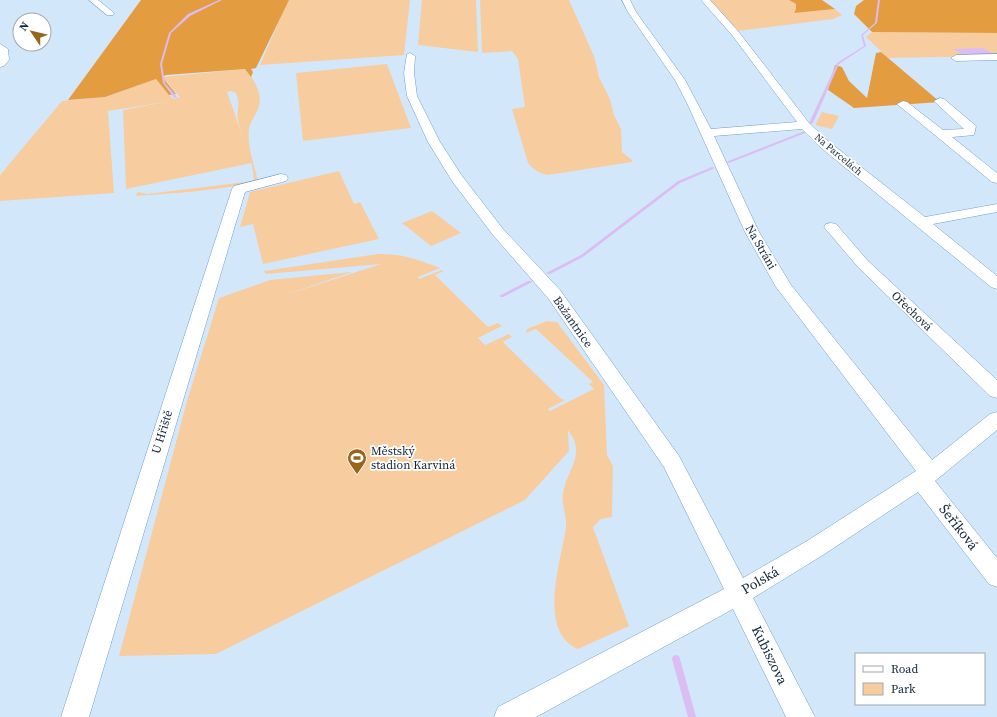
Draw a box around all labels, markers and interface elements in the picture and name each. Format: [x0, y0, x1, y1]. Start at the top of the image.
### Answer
north arrow [12, 12, 52, 52]
text: N [16, 19, 33, 34]
street label: Na Parcelách [812, 131, 865, 178]
street label: Na Stráni [742, 222, 780, 273]
street label: Ořechová [888, 288, 937, 335]
street label: Bažantnice [549, 293, 597, 351]
street label: U Hřiště [148, 408, 176, 456]
place label: Městský stadion Karviná [371, 443, 456, 473]
sports icon: Městský stadion Karviná [346, 447, 368, 475]
street label: Šeříková [935, 500, 984, 555]
street label: Polská [738, 561, 783, 599]
street label: Kubiszova [747, 622, 793, 689]
legend [855, 653, 985, 705]
text: Road [891, 661, 918, 677]
text: Park [891, 681, 916, 697]

